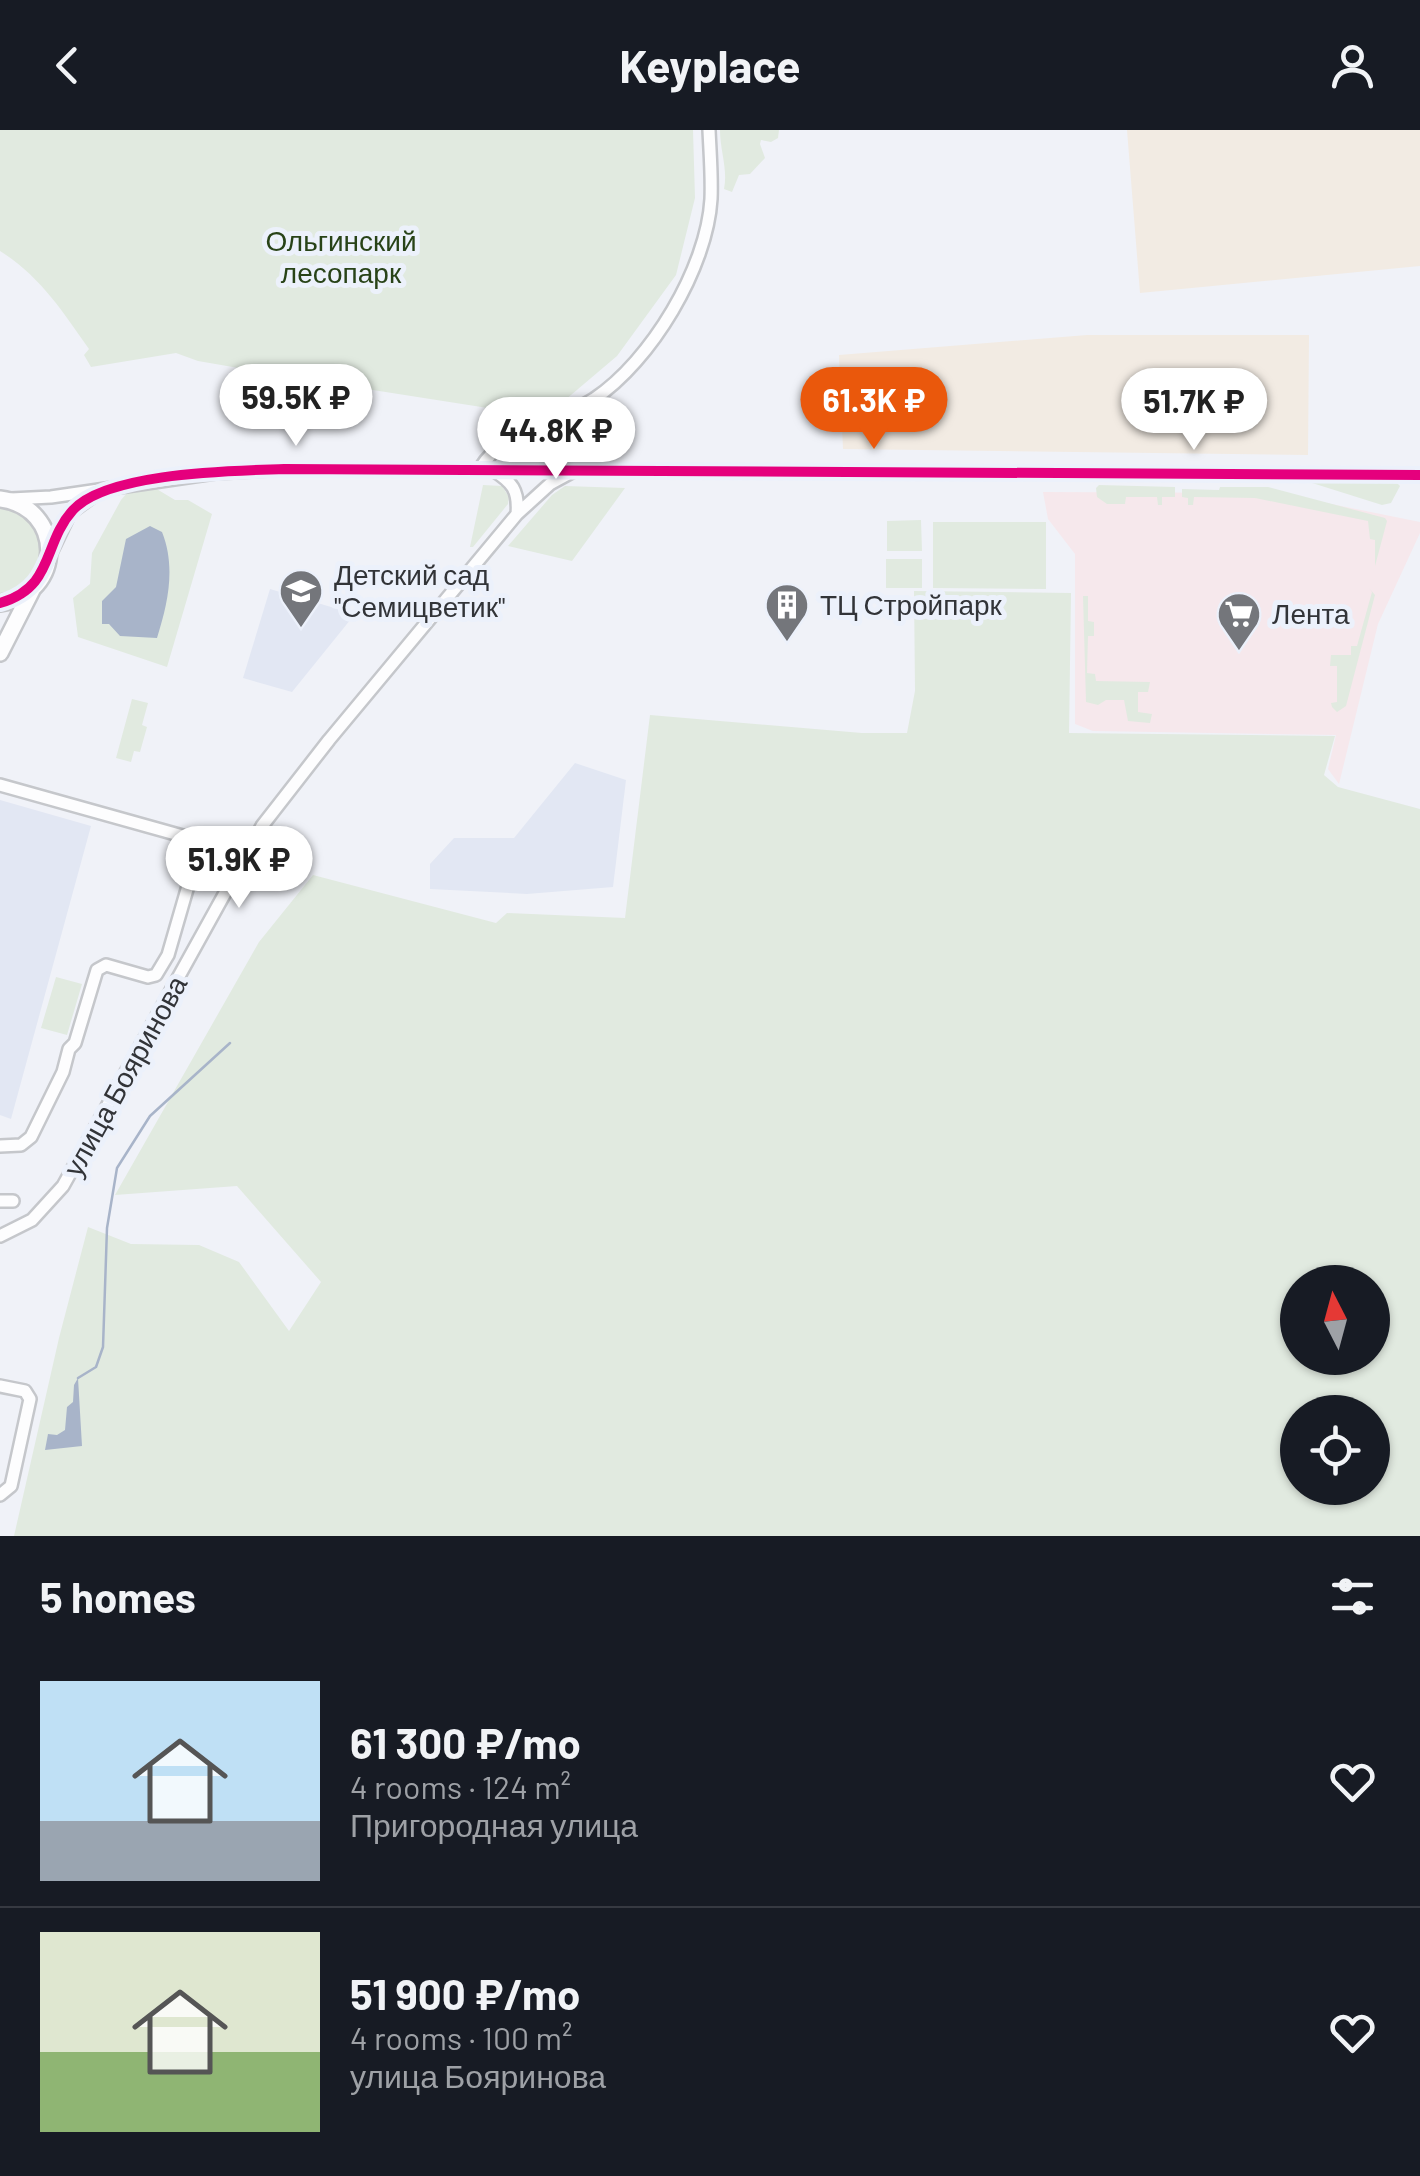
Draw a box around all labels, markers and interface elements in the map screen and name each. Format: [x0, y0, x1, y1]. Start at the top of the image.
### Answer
icon: back [40, 38, 95, 93]
text: Keyplace [619, 38, 801, 92]
icon: person [1325, 38, 1380, 93]
park label: Ольгинский лесопарк [265, 223, 417, 289]
pin: 59.5K ₽ [204, 364, 388, 449]
pin: 61.3K ₽ [782, 367, 966, 452]
pin: 51.7K ₽ [1102, 368, 1286, 453]
text: 59.5K ₽ [242, 377, 351, 415]
text: 61.3K ₽ [822, 380, 926, 418]
text: 51.7K ₽ [1143, 381, 1245, 419]
pin: 44.8K ₽ [464, 397, 648, 482]
text: 44.8K ₽ [499, 410, 613, 448]
place label: Детский сад "Семицветик" [334, 557, 505, 623]
school or university icon: Детский сад "Семицветик" [278, 568, 324, 629]
building icon: ТЦ Стройпарк [764, 582, 810, 643]
place label: ТЦ Стройпарк [820, 587, 1003, 621]
supermarket icon: Лента [1216, 591, 1262, 652]
place label: Лента [1272, 596, 1350, 630]
pin: 51.9K ₽ [147, 826, 331, 911]
text: 51.9K ₽ [188, 839, 290, 877]
street label: улица Бояринова [55, 969, 194, 1182]
north arrow [1280, 1265, 1390, 1375]
map controls [1280, 1265, 1390, 1505]
button: locate [1280, 1395, 1390, 1505]
icon: filters [1325, 1569, 1380, 1624]
text: 5 homes [40, 1571, 196, 1621]
text: 61 300 ₽/mo [350, 1717, 581, 1767]
icon: home [120, 1721, 240, 1841]
icon: heart [1325, 1754, 1380, 1809]
text: 4 rooms · 124 m² [350, 1767, 571, 1805]
text: Пригородная улица [350, 1805, 638, 1843]
text: 51 900 ₽/mo [350, 1968, 580, 2018]
icon: home [120, 1972, 240, 2092]
icon: heart [1325, 2005, 1380, 2060]
text: 4 rooms · 100 m² [350, 2018, 572, 2056]
text: улица Бояринова [350, 2056, 606, 2094]

